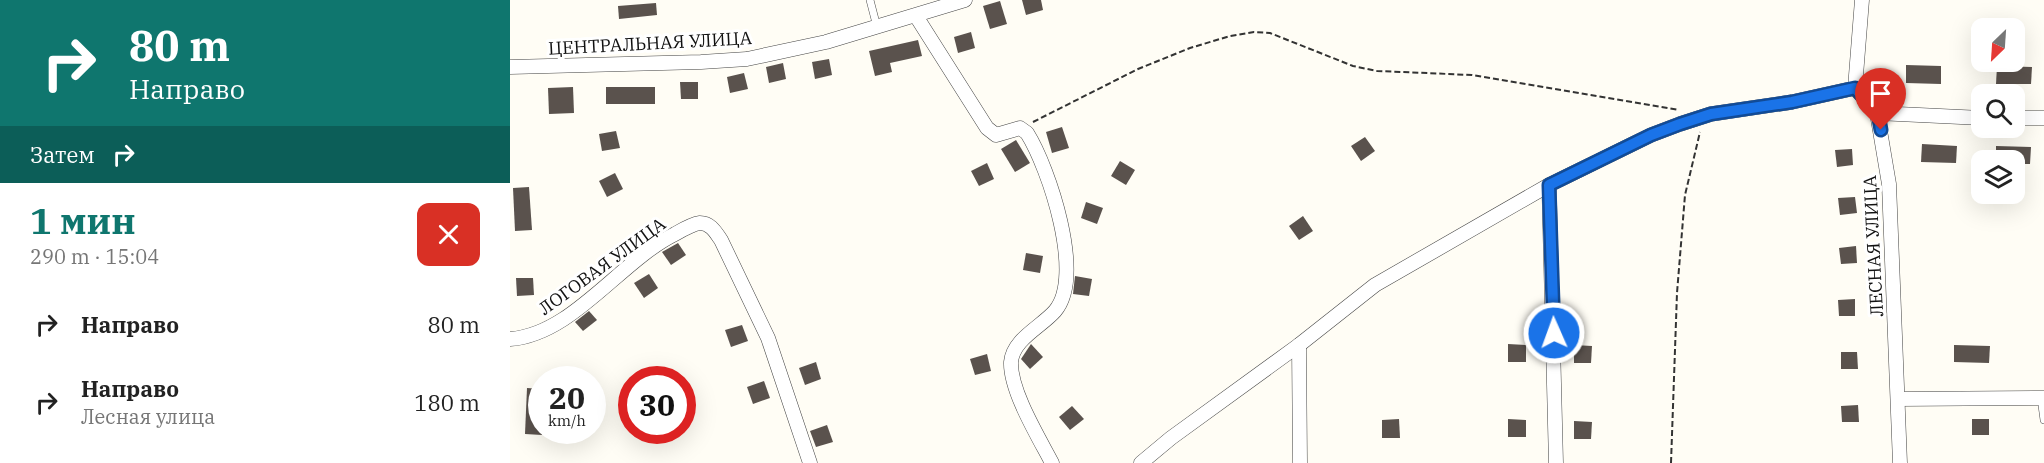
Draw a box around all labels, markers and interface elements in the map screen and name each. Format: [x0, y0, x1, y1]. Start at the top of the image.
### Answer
text: 80 m [129, 18, 230, 73]
north arrow [1971, 18, 2025, 72]
map controls [1971, 18, 2025, 204]
icon: right [30, 24, 108, 102]
street label: ЦЕНТРАЛЬНАЯ УЛИЦА [548, 26, 753, 60]
pin [1855, 68, 1906, 130]
text: Направо [129, 71, 245, 106]
icon: arrive [1864, 77, 1897, 110]
button: search [1971, 84, 2025, 138]
icon: right [107, 138, 140, 171]
text: Затем [30, 140, 95, 169]
button: layers [1971, 150, 2025, 204]
street label: ЛЕСНАЯ УЛИЦА [1858, 174, 1888, 317]
text: 1 мин [30, 197, 136, 244]
button: close [417, 203, 480, 266]
street label: ЛОГОВАЯ УЛИЦА [534, 212, 671, 320]
text: 290 m · 15:04 [30, 243, 159, 270]
position arrow [1522, 301, 1586, 365]
icon: right [30, 308, 63, 341]
text: Направо [81, 310, 179, 339]
text: 80 m [428, 310, 480, 339]
speed limit sign: 30 [618, 366, 696, 444]
text: Направо [81, 374, 179, 403]
text: 20 [549, 378, 585, 417]
icon: right [30, 386, 63, 419]
text: 180 m [414, 388, 480, 417]
text: Лесная улица [81, 403, 215, 430]
text: km/h [548, 411, 586, 430]

